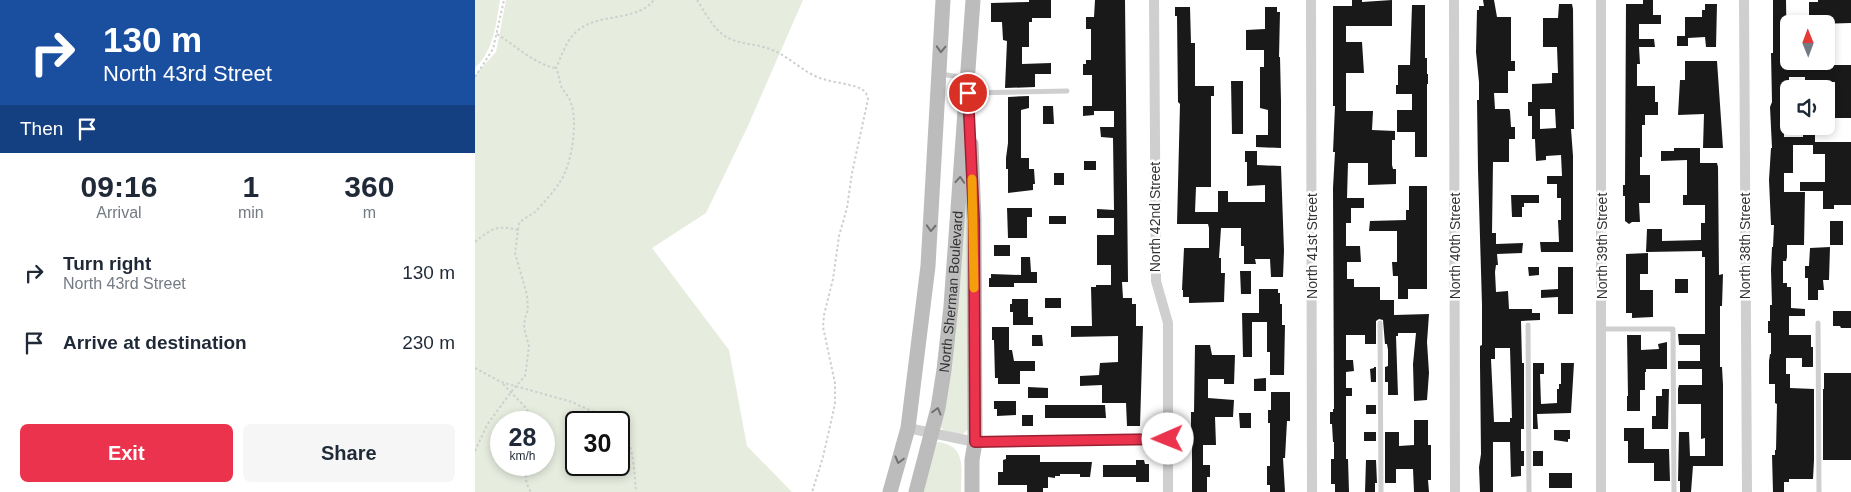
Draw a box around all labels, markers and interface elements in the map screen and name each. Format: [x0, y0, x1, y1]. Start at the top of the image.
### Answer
north arrow [1780, 15, 1835, 70]
map controls [1780, 15, 1835, 135]
icon: right [20, 20, 85, 85]
text: 130 m [103, 20, 202, 59]
one-way arrow [935, 45, 946, 53]
text: North 43rd Street [103, 61, 272, 86]
pin [947, 72, 989, 114]
icon: arrive [954, 79, 982, 107]
button: sound [1780, 80, 1835, 135]
icon: arrive [73, 115, 101, 143]
text: Then [20, 118, 63, 139]
street label: North 42nd Street [1147, 162, 1163, 272]
text: 09:16 [81, 170, 157, 203]
text: 1 [242, 170, 259, 203]
text: 360 [344, 170, 394, 203]
one-way arrow [954, 176, 965, 184]
street label: North 41st Street [1304, 193, 1320, 299]
street label: North 40th Street [1447, 193, 1463, 299]
street label: North 39th Street [1594, 193, 1610, 299]
street label: North 38th Street [1737, 193, 1753, 299]
text: Arrival [96, 204, 142, 221]
text: min [238, 204, 264, 221]
text: m [363, 204, 376, 221]
street label: North Sherman Boulevard [936, 210, 966, 373]
one-way arrow [925, 225, 936, 233]
text: Turn right [63, 253, 151, 274]
icon: right [20, 259, 48, 287]
text: 130 m [402, 262, 455, 283]
text: North 43rd Street [63, 275, 186, 292]
icon: arrive [20, 329, 48, 357]
text: Arrive at destination [63, 332, 247, 353]
text: 230 m [402, 332, 455, 353]
one-way arrow [931, 407, 941, 416]
speed limit sign: 30 [565, 411, 630, 476]
position arrow [1141, 412, 1193, 464]
text: 28 [509, 423, 536, 451]
button: Exit [20, 424, 233, 482]
button: Share [243, 424, 455, 482]
text: km/h [509, 449, 536, 463]
one-way arrow [894, 456, 904, 464]

